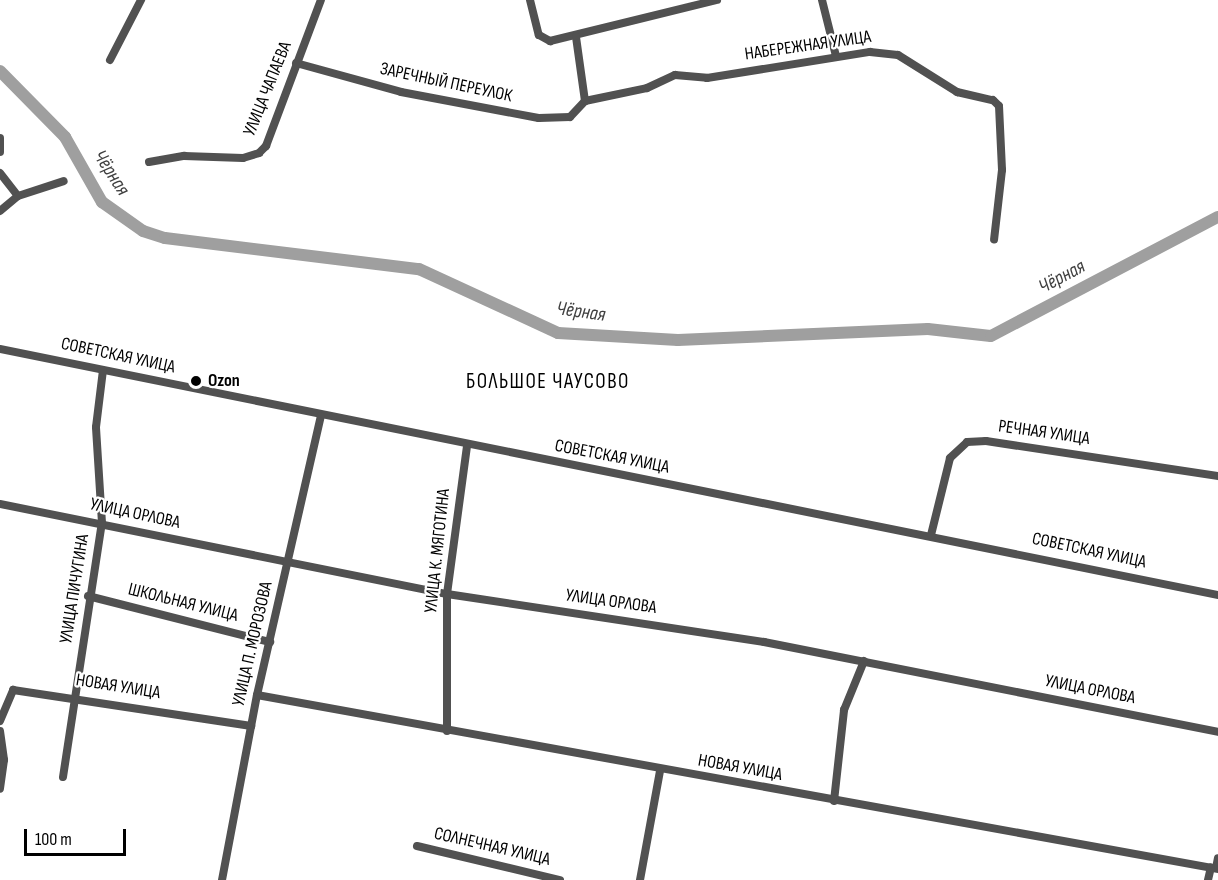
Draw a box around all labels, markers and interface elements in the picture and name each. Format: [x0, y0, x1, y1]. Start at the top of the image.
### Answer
street label: НАБЕРЕЖНАЯ УЛИЦА [743, 26, 873, 66]
street label: УЛИЦА ЧАПАЕВА [239, 39, 297, 139]
street label: ЗАРЕЧНЫЙ ПЕРЕУЛОК [378, 58, 514, 108]
water label: Чёрная [87, 146, 135, 200]
water label: Чёрная [1035, 255, 1089, 299]
water label: Чёрная [555, 297, 607, 327]
street label: СОВЕТСКАЯ УЛИЦА [59, 333, 177, 379]
district label: БОЛЬШОЕ ЧАУСОВО [466, 369, 630, 395]
place label: Ozon [208, 370, 240, 392]
marker: Ozon [189, 374, 203, 388]
street label: РЕЧНАЯ УЛИЦА [997, 416, 1091, 450]
street label: СОВЕТСКАЯ УЛИЦА [553, 435, 671, 479]
street label: УЛИЦА К. МЯГОТИНА [421, 488, 455, 614]
street label: УЛИЦА ОРЛОВА [88, 494, 182, 534]
street label: СОВЕТСКАЯ УЛИЦА [1030, 528, 1148, 574]
street label: УЛИЦА ПИЧУГИНА [56, 533, 94, 645]
street label: ШКОЛЬНАЯ УЛИЦА [126, 579, 240, 627]
street label: УЛИЦА П. МОРОЗОВА [228, 580, 278, 708]
street label: УЛИЦА ОРЛОВА [564, 585, 658, 619]
street label: НОВАЯ УЛИЦА [74, 670, 162, 704]
street label: УЛИЦА ОРЛОВА [1043, 671, 1137, 709]
street label: НОВАЯ УЛИЦА [696, 750, 784, 786]
scale bar [27, 817, 129, 855]
street label: СОЛНЕЧНАЯ УЛИЦА [432, 823, 552, 871]
text: 100 m [35, 829, 72, 850]

